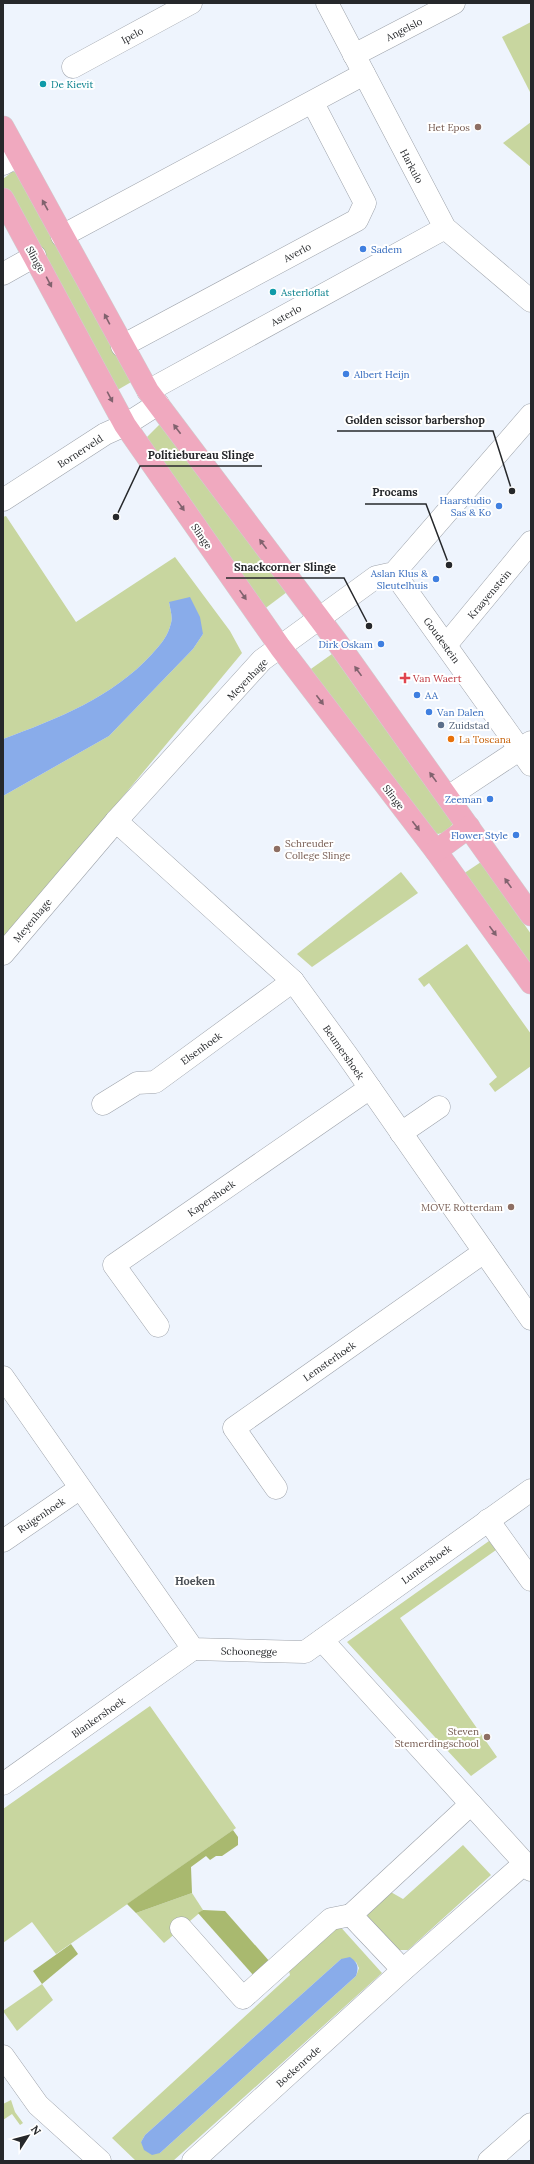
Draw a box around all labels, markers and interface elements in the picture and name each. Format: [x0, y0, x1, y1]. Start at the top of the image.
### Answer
street label: Angelslo [383, 15, 425, 45]
street label: Ipelo [119, 24, 146, 47]
place label: De Kievit [51, 78, 94, 91]
marker: De Kievit [38, 79, 48, 89]
place label: Het Epos [428, 121, 470, 134]
marker: Het Epos [473, 122, 483, 132]
street label: Harkulo [397, 147, 426, 186]
one-way arrow [42, 199, 49, 211]
street label: Averlo [280, 240, 313, 266]
place label: Sadem [371, 243, 402, 256]
street label: Slinge [23, 244, 48, 275]
marker: Sadem [358, 244, 368, 254]
one-way arrow [46, 277, 52, 288]
place label: Asterloflat [280, 286, 329, 299]
marker: Asterloflat [268, 287, 278, 297]
street label: Asterlo [268, 302, 304, 330]
one-way arrow [104, 314, 111, 325]
place label: Albert Heijn [353, 368, 410, 381]
marker: Albert Heijn [341, 369, 351, 379]
one-way arrow [107, 391, 113, 403]
callout: Golden scissor barbershop [337, 408, 493, 431]
text: Golden scissor barbershop [345, 413, 485, 427]
one-way arrow [172, 424, 181, 435]
street label: Bornerveld [55, 432, 105, 471]
callout: Politiebureau Slinge [140, 443, 262, 466]
text: Politiebureau Slinge [148, 448, 254, 462]
callout: Procams [365, 481, 426, 504]
text: Procams [372, 485, 418, 499]
place label: Haarstudio Sas & Ko [440, 494, 491, 519]
one-way arrow [177, 501, 185, 511]
marker: Haarstudio Sas & Ko [494, 501, 504, 511]
street label: Slinge [188, 521, 215, 552]
one-way arrow [259, 539, 268, 550]
callout: Snackcorner Slinge [226, 555, 344, 578]
text: Snackcorner Slinge [234, 560, 336, 574]
place label: Aslan Klus & Sleutelhuis [370, 567, 429, 592]
street label: Kraayenstein [465, 567, 514, 622]
marker: Aslan Klus & Sleutelhuis [431, 574, 441, 584]
one-way arrow [239, 590, 247, 601]
street label: Goudestein [421, 615, 463, 666]
place label: Dirk Oskam [318, 638, 373, 651]
marker: Dirk Oskam [376, 639, 386, 649]
street label: Meyenhage [224, 655, 271, 703]
one-way arrow [353, 666, 362, 677]
place label: Van Waert [412, 672, 462, 685]
marker: Van Waert [400, 673, 410, 683]
place label: AA [424, 689, 439, 702]
marker: AA [412, 690, 422, 700]
one-way arrow [316, 695, 324, 706]
place label: Van Dalen [436, 706, 484, 719]
marker: Van Dalen [424, 707, 434, 717]
place label: Zuidstad [449, 719, 490, 732]
marker: Zuidstad [436, 720, 446, 730]
place label: La Toscana [459, 733, 511, 746]
marker: La Toscana [446, 734, 456, 744]
one-way arrow [429, 772, 437, 782]
street label: Slinge [380, 782, 408, 813]
place label: Zeeman [445, 793, 482, 806]
marker: Zeeman [485, 794, 495, 804]
one-way arrow [412, 820, 420, 831]
place label: Flower Style [451, 829, 509, 842]
marker: Flower Style [511, 830, 521, 840]
place label: Schreuder College Slinge [285, 837, 351, 862]
marker: Schreuder College Slinge [272, 844, 282, 854]
one-way arrow [505, 878, 513, 888]
street label: Meyenhage [10, 895, 55, 945]
one-way arrow [489, 925, 497, 936]
street label: Beumershoek [320, 1023, 368, 1083]
street label: Elsenhoek [178, 1029, 225, 1068]
street label: Kapershoek [185, 1177, 238, 1220]
place label: MOVE Rotterdam [421, 1201, 503, 1214]
marker: MOVE Rotterdam [506, 1202, 516, 1212]
street label: Lemsterhoek [301, 1338, 359, 1384]
street label: Ruigenhoek [15, 1494, 68, 1536]
street label: Luntershoek [399, 1542, 454, 1587]
district label: Hoeken [175, 1574, 215, 1588]
street label: Schoonegge [221, 1645, 278, 1659]
street label: Blankershoek [69, 1694, 128, 1741]
place label: Steven Stemerdingschool [395, 1725, 479, 1750]
marker: Steven Stemerdingschool [482, 1732, 492, 1742]
street label: Boekenrode [273, 2042, 324, 2090]
north arrow [8, 2116, 48, 2156]
text: N [28, 2123, 45, 2138]

